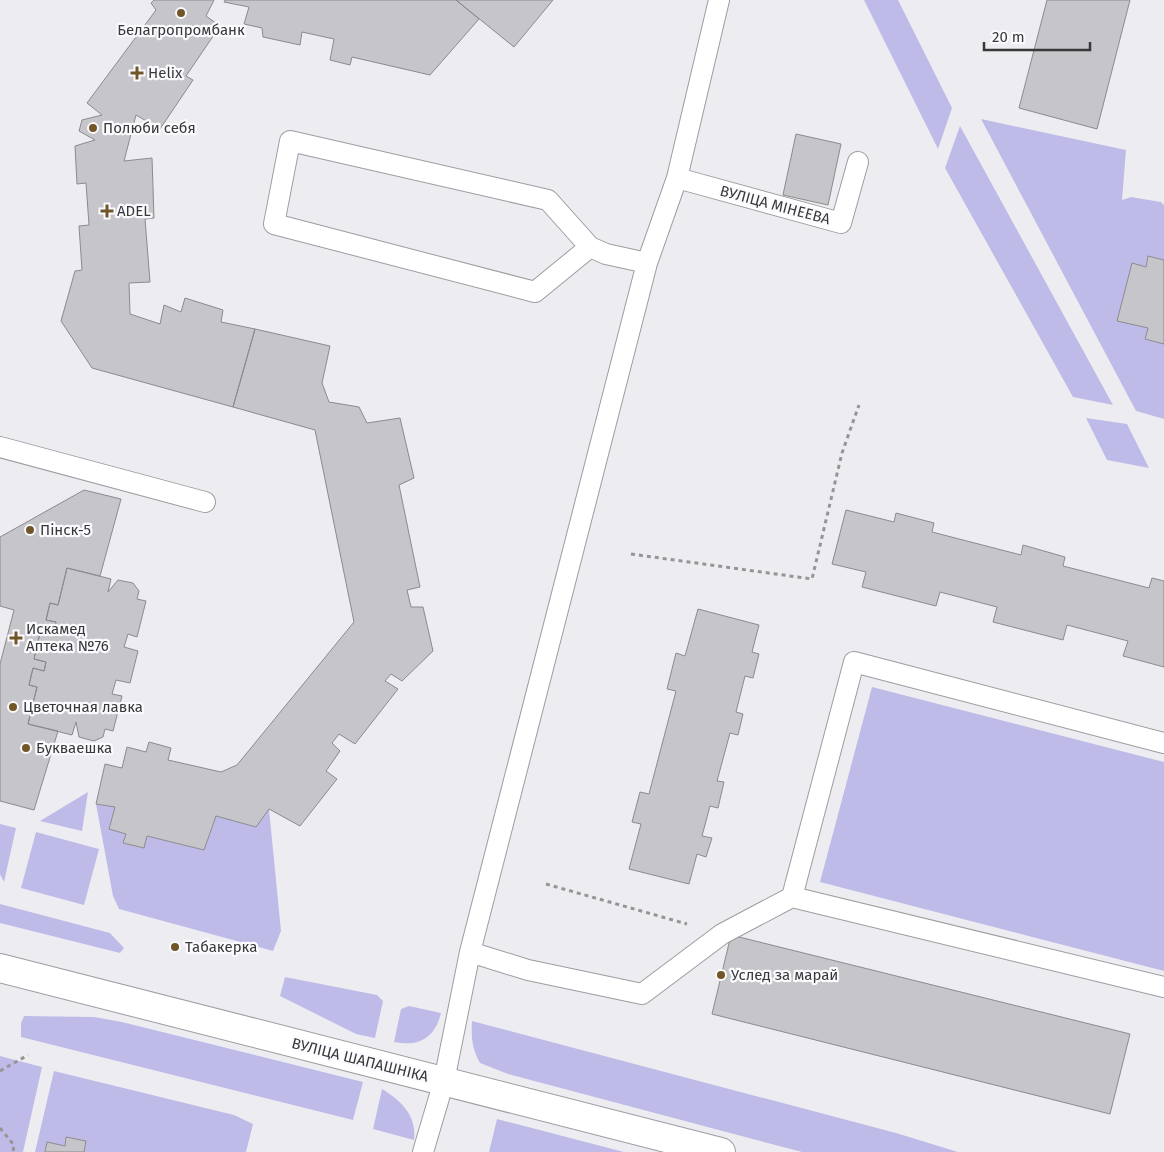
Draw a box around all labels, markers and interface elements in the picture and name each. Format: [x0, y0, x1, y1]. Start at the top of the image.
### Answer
marker: Белагропромбанк [175, 7, 187, 19]
scale bar [984, 20, 1090, 52]
place label: Белагропромбанк [117, 21, 245, 39]
text: 20 m [992, 28, 1025, 46]
place label: Helix [148, 64, 183, 82]
marker: Helix [130, 66, 144, 80]
place label: Полюби себя [103, 119, 196, 137]
marker: Полюби себя [87, 122, 99, 134]
street label: ВУЛІЦА МІНЕЕВА [718, 182, 832, 228]
place label: ADEL [117, 202, 151, 220]
marker: ADEL [101, 205, 113, 217]
place label: Пінск-5 [40, 521, 91, 539]
marker: Пінск-5 [24, 524, 36, 536]
place label: Искамед Аптека №76 [26, 620, 109, 655]
marker: Искамед Аптека №76 [10, 632, 22, 644]
place label: Цветочная лавка [23, 698, 143, 716]
marker: Цветочная лавка [7, 701, 19, 713]
place label: Букваешка [36, 739, 112, 757]
marker: Букваешка [20, 742, 32, 754]
place label: Табакерка [185, 938, 257, 956]
marker: Табакерка [169, 941, 181, 953]
place label: Услед за марай [731, 966, 838, 984]
marker: Услед за марай [715, 969, 727, 981]
street label: ВУЛІЦА ШАПАШНІКА [290, 1034, 431, 1086]

